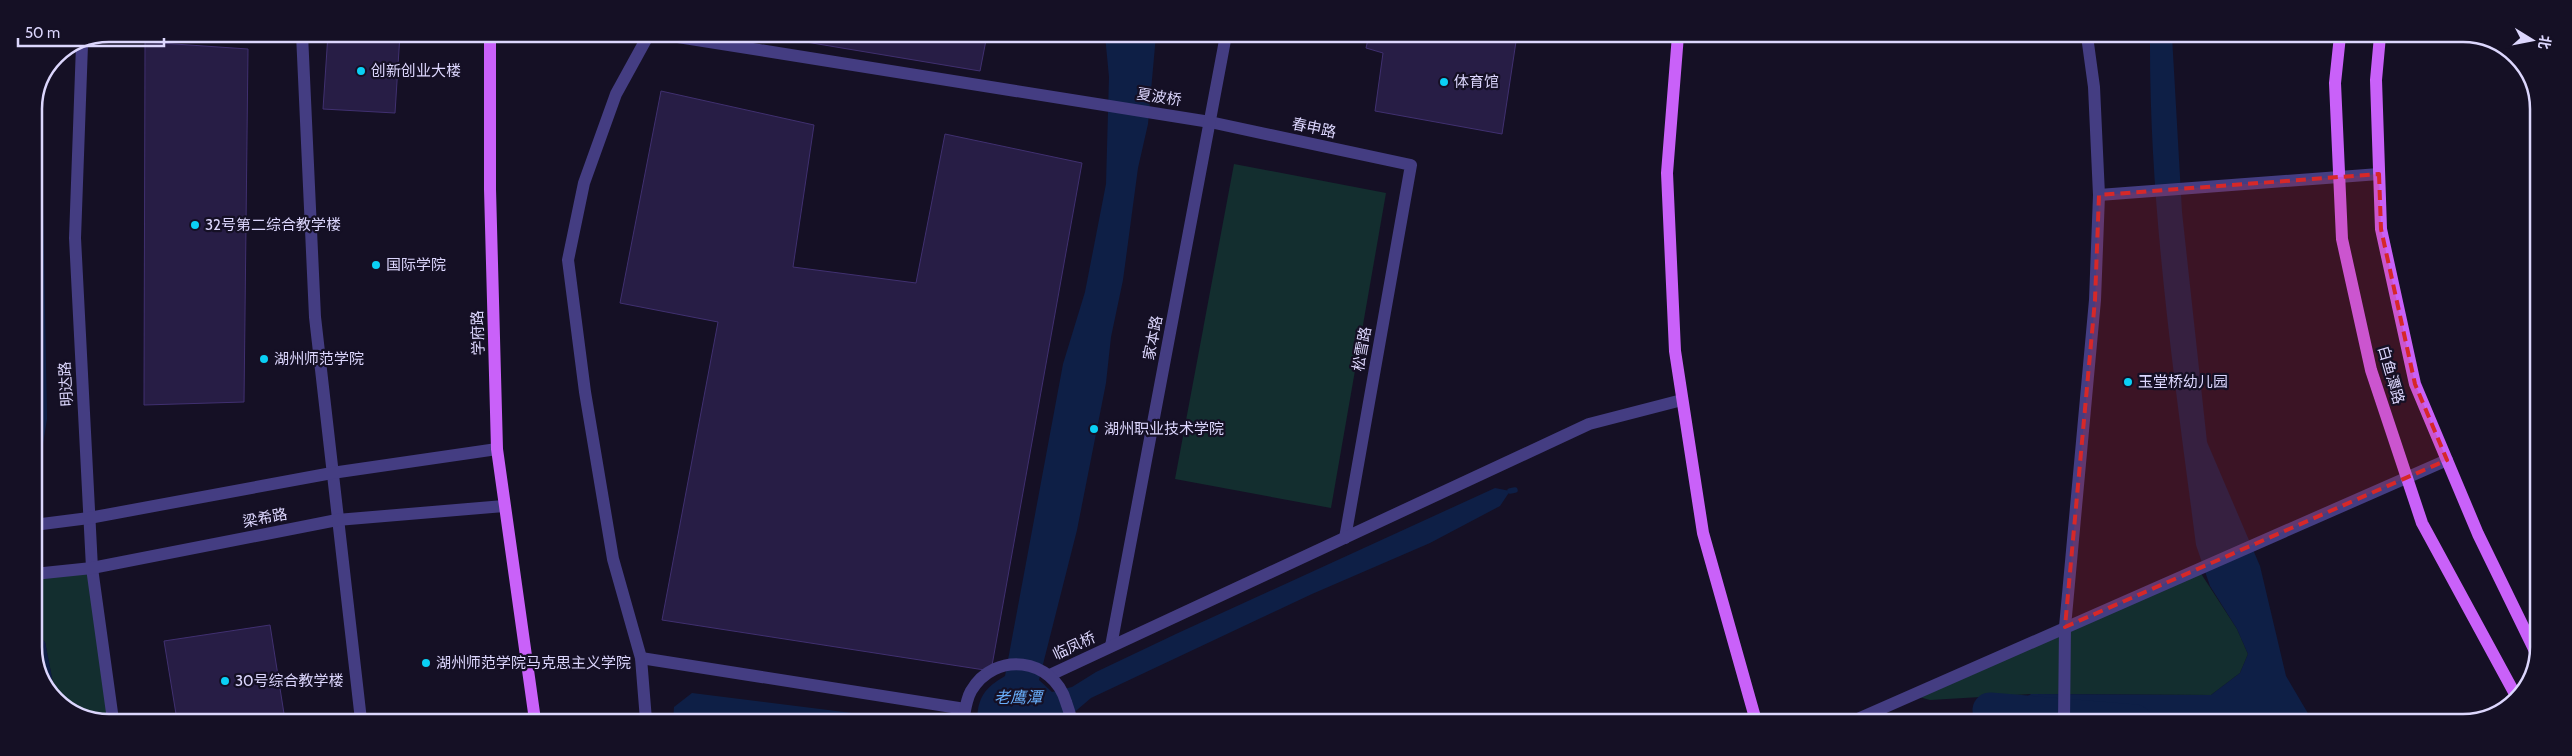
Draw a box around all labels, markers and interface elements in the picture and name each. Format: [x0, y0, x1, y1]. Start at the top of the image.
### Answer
scale bar [18, 15, 164, 47]
north arrow [2507, 15, 2557, 65]
text: 50 m [25, 24, 60, 42]
text: 北 [2535, 34, 2555, 51]
place label: 创新创业大楼 [371, 62, 461, 80]
marker: 创新创业大楼 [355, 65, 367, 77]
place label: 体育馆 [1454, 73, 1499, 91]
marker: 体育馆 [1438, 76, 1450, 88]
street label: 夏波桥 [1135, 85, 1183, 109]
street label: 春申路 [1290, 115, 1338, 141]
place label: 32号第二综合教学楼 [205, 216, 341, 234]
marker: 32号第二综合教学楼 [189, 219, 201, 231]
place label: 国际学院 [386, 256, 446, 274]
marker: 国际学院 [370, 259, 382, 271]
street label: 学府路 [468, 310, 488, 356]
street label: 家本路 [1140, 314, 1166, 362]
street label: 松雪路 [1349, 325, 1375, 373]
street label: 白鱼潭路 [2374, 344, 2408, 406]
place label: 湖州师范学院 [274, 350, 364, 368]
marker: 湖州师范学院 [258, 353, 270, 365]
street label: 明达路 [56, 361, 76, 407]
place label: 玉堂桥幼儿园 [2138, 373, 2228, 391]
marker: 玉堂桥幼儿园 [2122, 376, 2134, 388]
place label: 湖州职业技术学院 [1104, 420, 1224, 438]
marker: 湖州职业技术学院 [1088, 423, 1100, 435]
street label: 梁希路 [241, 505, 289, 531]
street label: 临凤桥 [1050, 628, 1098, 664]
place label: 湖州师范学院马克思主义学院 [436, 654, 631, 672]
marker: 湖州师范学院马克思主义学院 [420, 657, 432, 669]
place label: 30号综合教学楼 [235, 672, 344, 690]
marker: 30号综合教学楼 [219, 675, 231, 687]
water label: 老鹰潭 [994, 688, 1045, 707]

